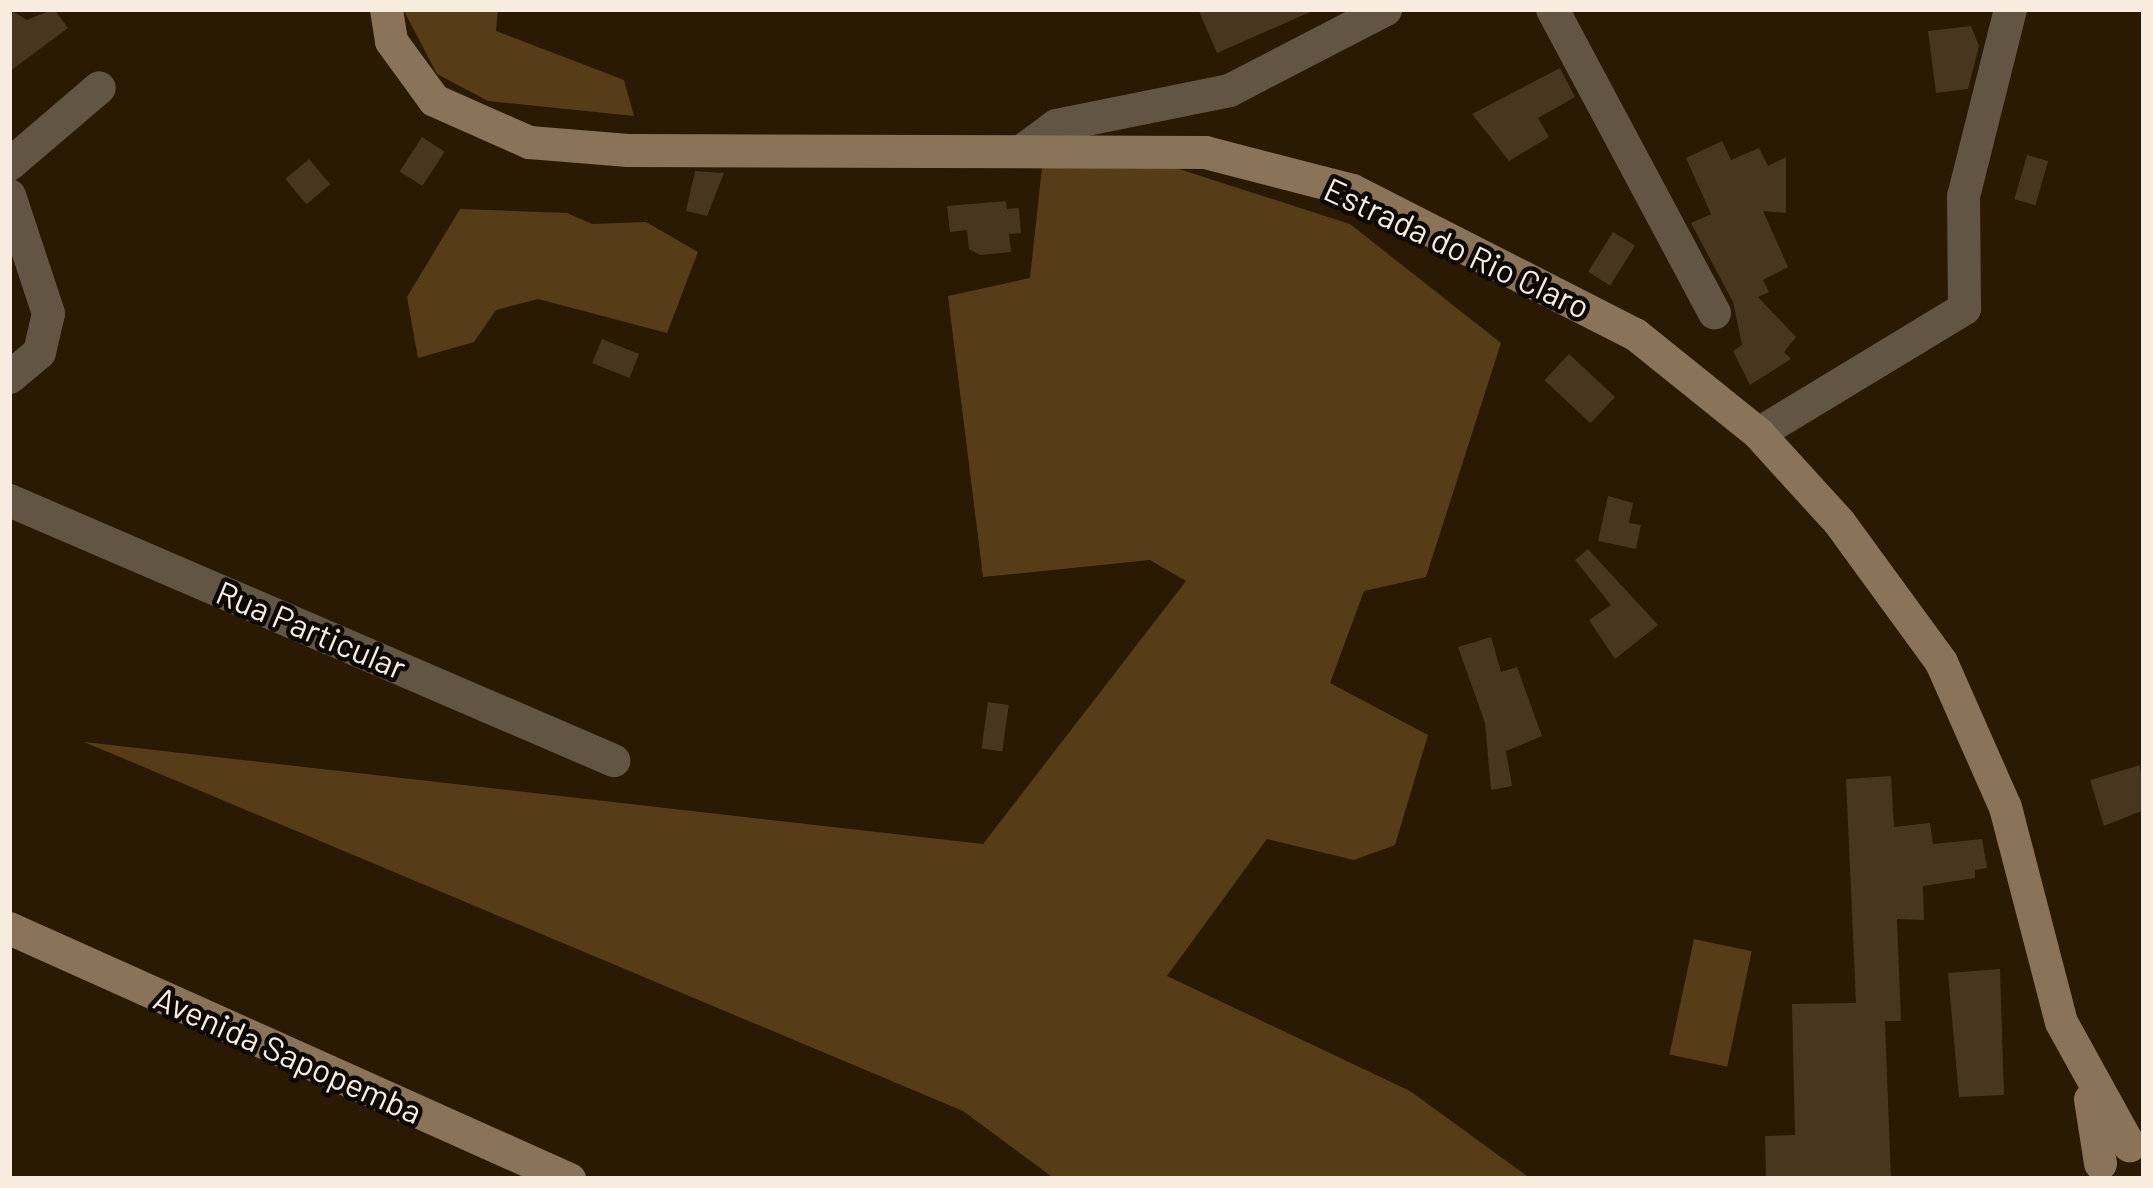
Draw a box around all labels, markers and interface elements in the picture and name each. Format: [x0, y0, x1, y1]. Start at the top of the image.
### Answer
street label: Estrada do Rio Claro [1318, 169, 1596, 327]
street label: Rua Particular [210, 572, 412, 688]
street label: Avenida Sapopemba [148, 978, 428, 1132]

